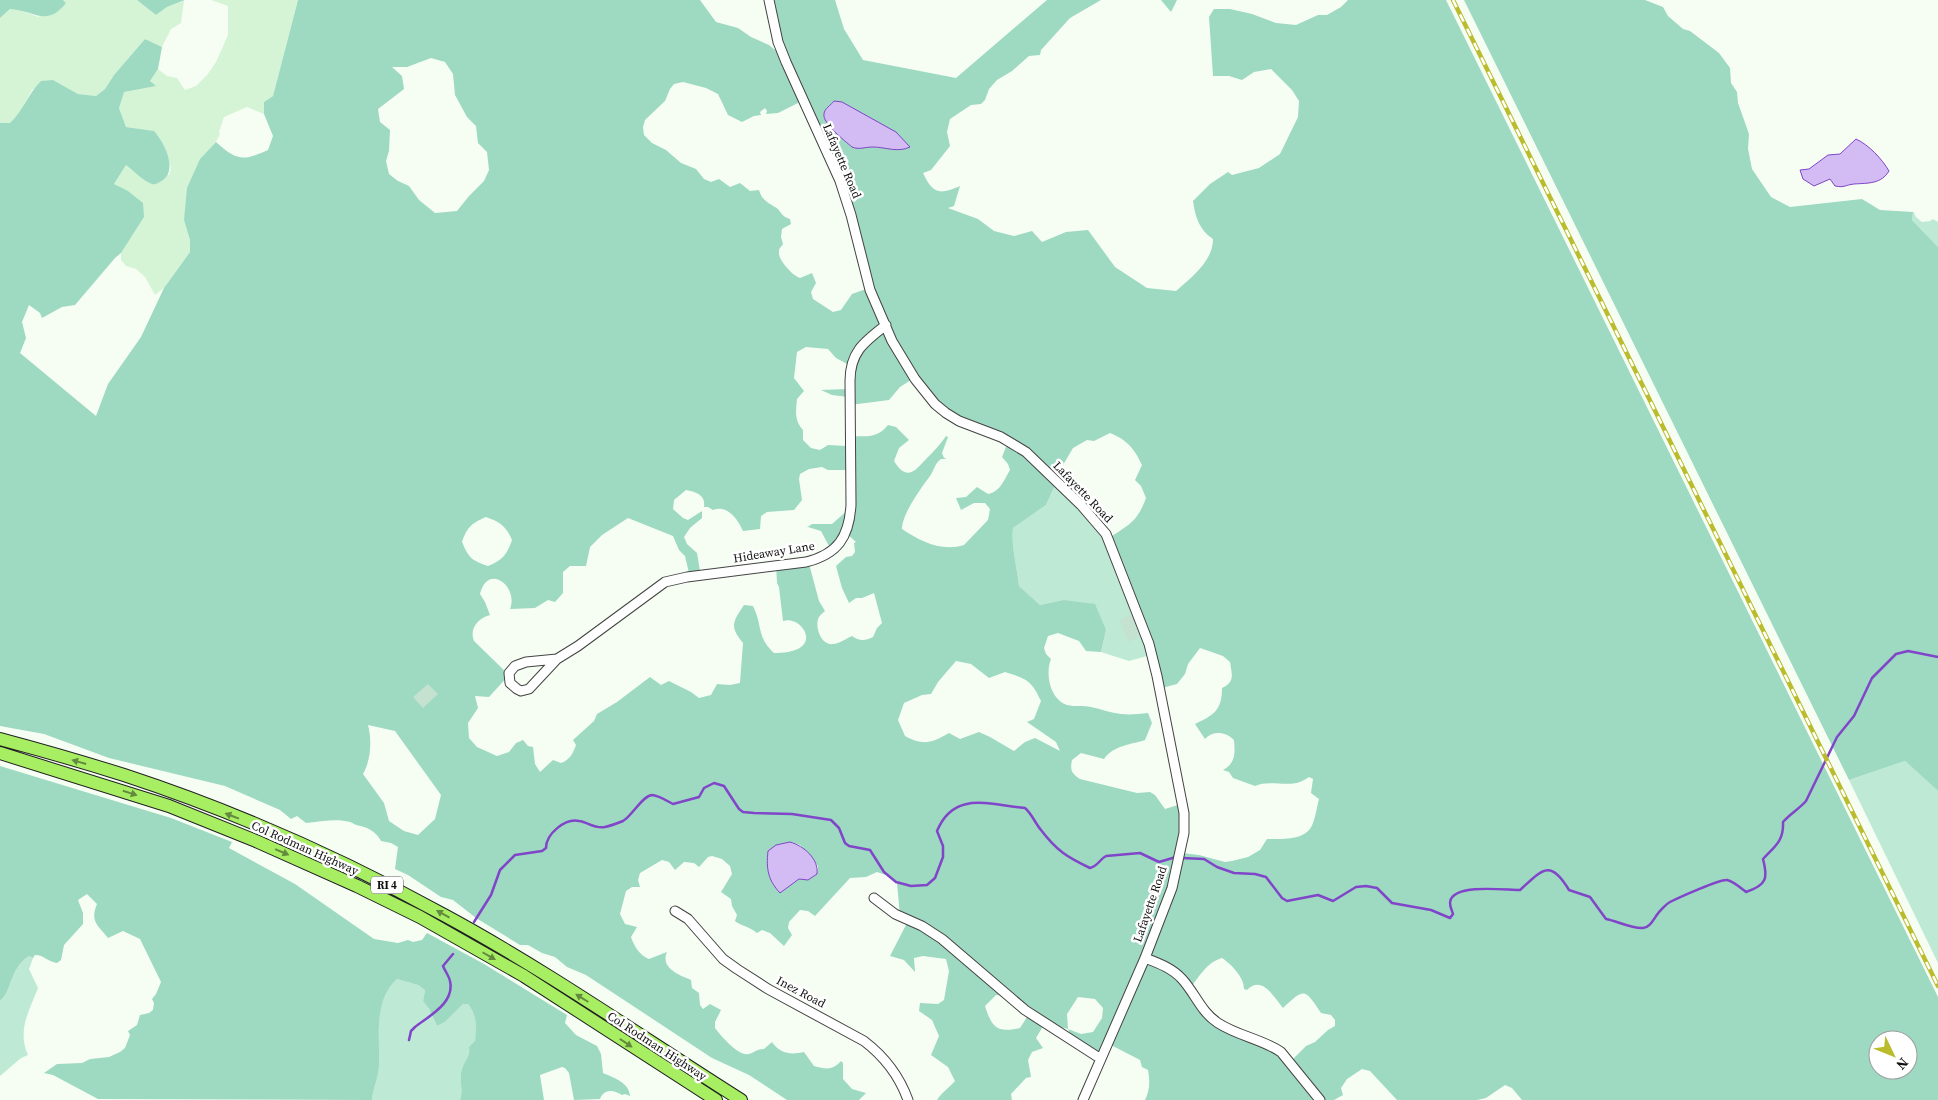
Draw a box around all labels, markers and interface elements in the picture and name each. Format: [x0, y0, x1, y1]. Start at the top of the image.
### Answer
street label: Lafayette Road [819, 121, 865, 201]
street label: Lafayette Road [1050, 458, 1117, 526]
street label: Hideaway Lane [732, 538, 816, 566]
one-way arrow [72, 757, 87, 765]
one-way arrow [123, 789, 138, 797]
one-way arrow [225, 811, 239, 819]
street label: Col Rodman Highway [249, 817, 362, 879]
one-way arrow [275, 848, 289, 856]
street label: Lafayette Road [1129, 864, 1171, 944]
road number: RI 4 [371, 876, 403, 894]
one-way arrow [435, 910, 450, 918]
one-way arrow [482, 952, 497, 960]
street label: Inez Road [774, 972, 828, 1012]
one-way arrow [575, 993, 588, 1003]
street label: Col Rodman Highway [604, 1008, 711, 1085]
north arrow [1868, 1030, 1918, 1080]
one-way arrow [620, 1038, 633, 1048]
text: N [1892, 1053, 1913, 1074]

